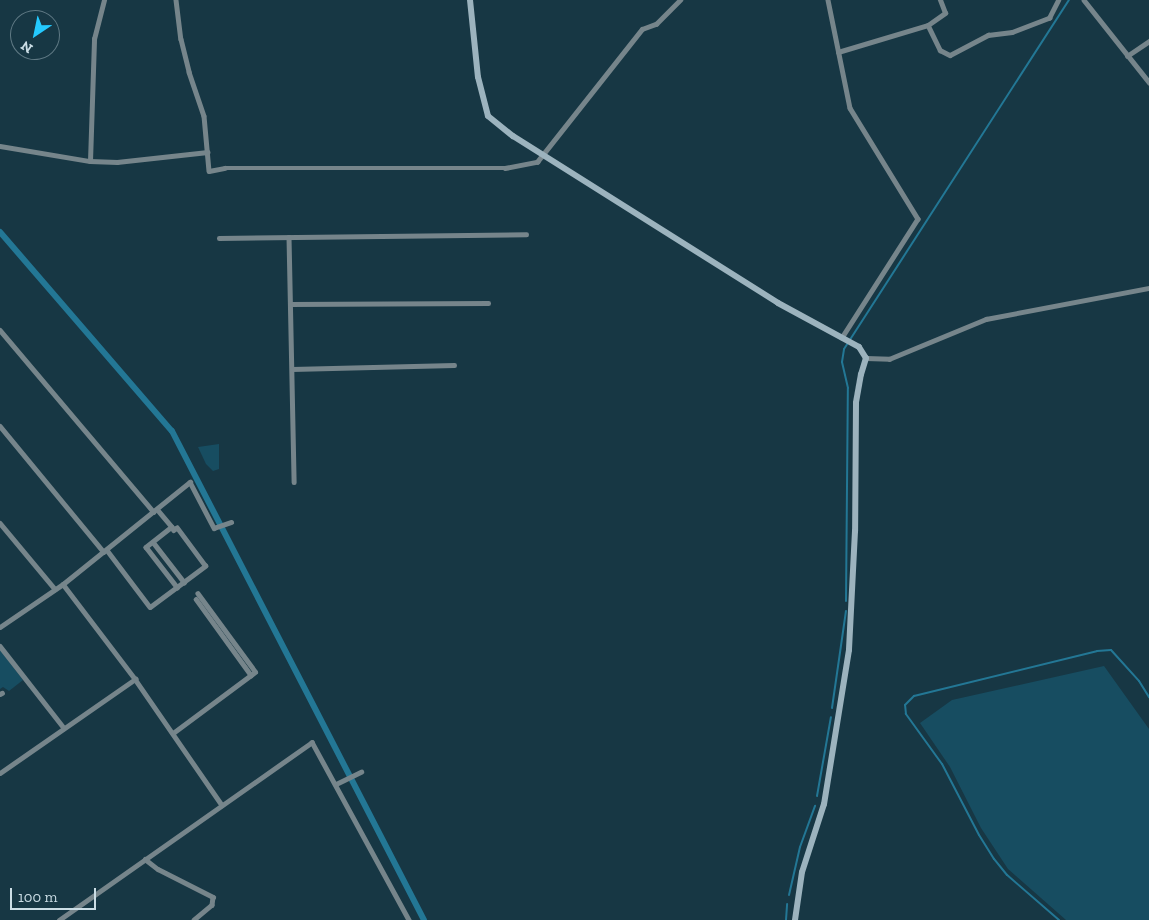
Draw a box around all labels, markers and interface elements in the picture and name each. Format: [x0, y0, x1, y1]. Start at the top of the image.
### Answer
north arrow [10, 10, 60, 60]
text: N [18, 37, 36, 57]
scale bar [12, 878, 99, 910]
text: 100 m [18, 888, 57, 906]

